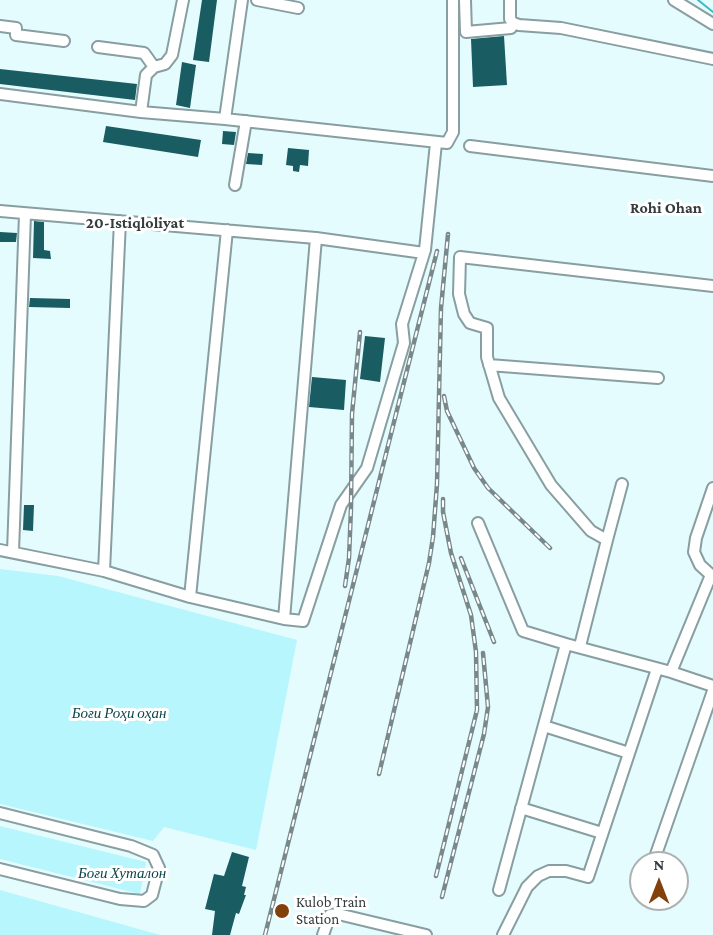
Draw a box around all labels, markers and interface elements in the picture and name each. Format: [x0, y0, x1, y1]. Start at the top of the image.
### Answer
district label: Rohi Ohan [630, 198, 702, 218]
district label: 20-Istiqloliyat [86, 213, 184, 233]
park label: Боғи Роҳи оҳан [72, 704, 166, 722]
north arrow [629, 851, 689, 911]
text: N [654, 856, 664, 873]
park label: Боғи Хуталон [78, 864, 166, 882]
place label: Kulob Train Station [296, 893, 366, 928]
marker: Kulob Train Station [273, 902, 291, 920]

